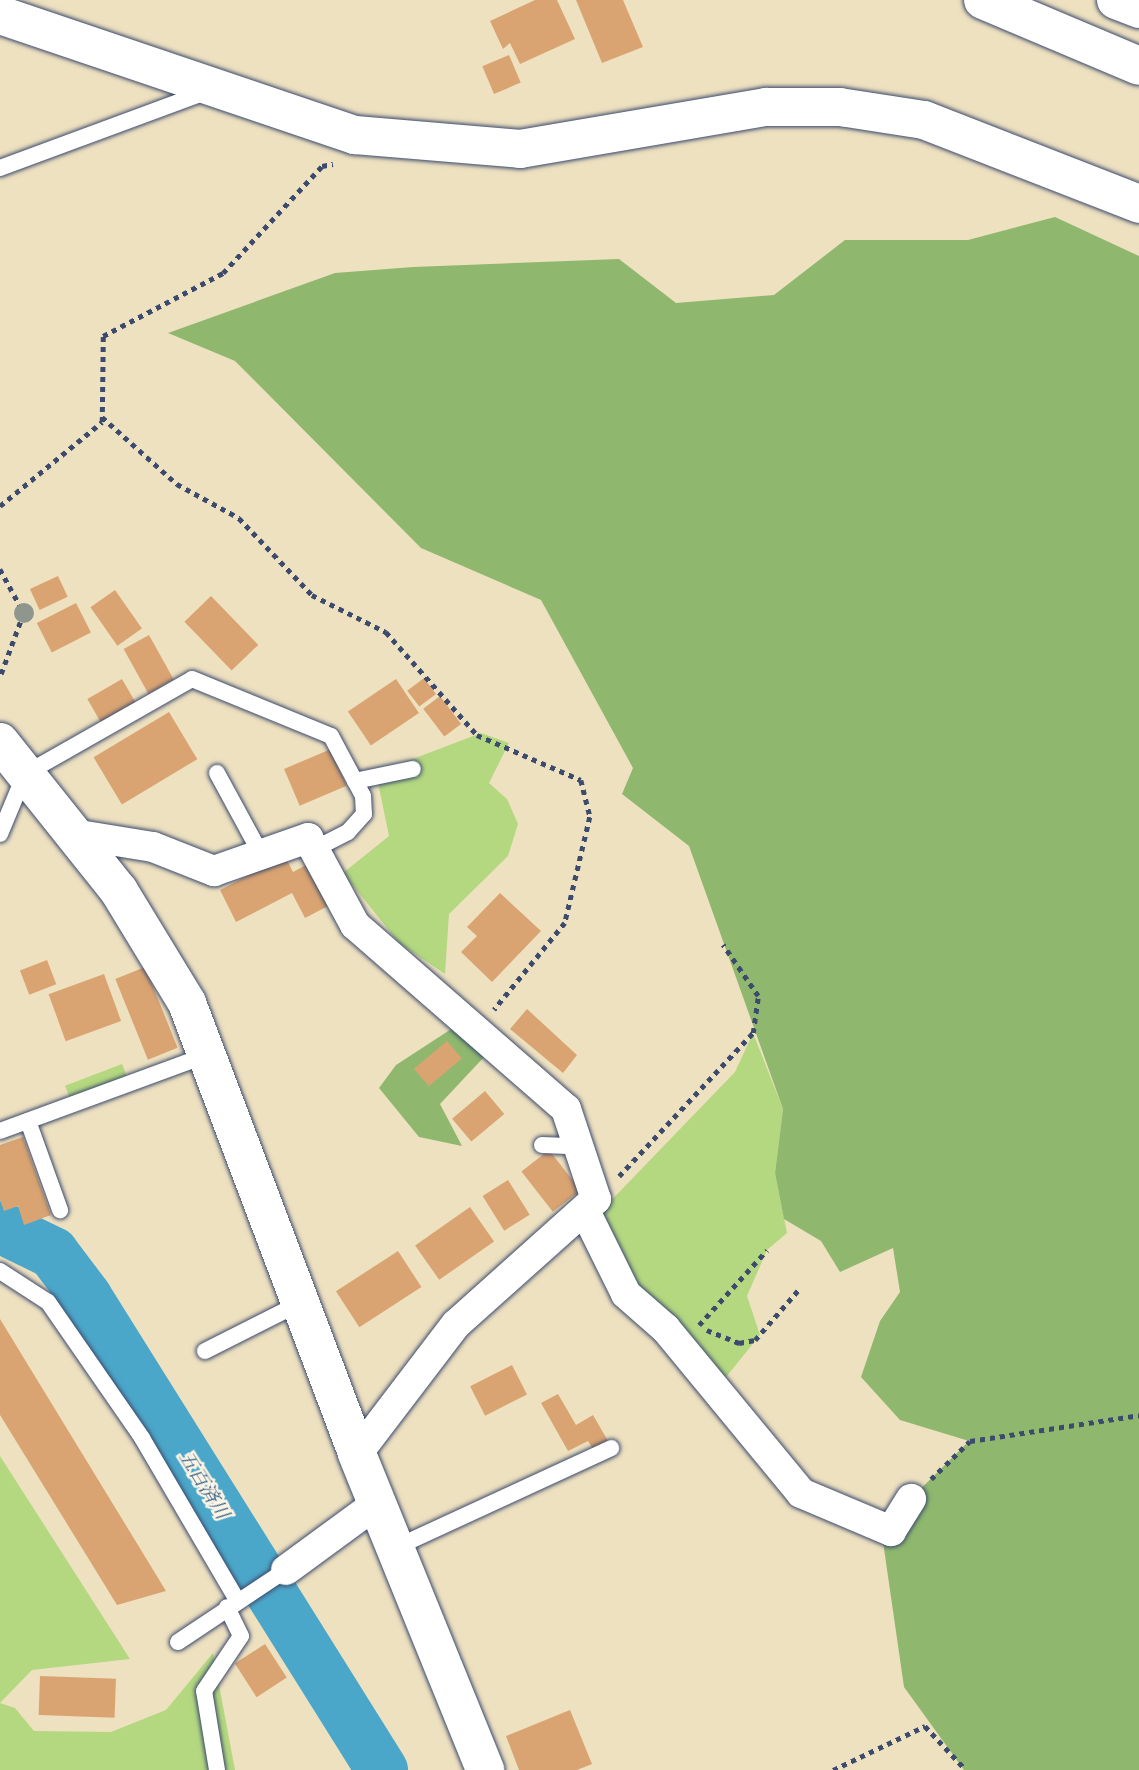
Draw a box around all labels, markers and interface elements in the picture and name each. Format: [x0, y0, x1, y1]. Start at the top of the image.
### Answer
water label: 五百済川 [174, 1447, 234, 1523]

